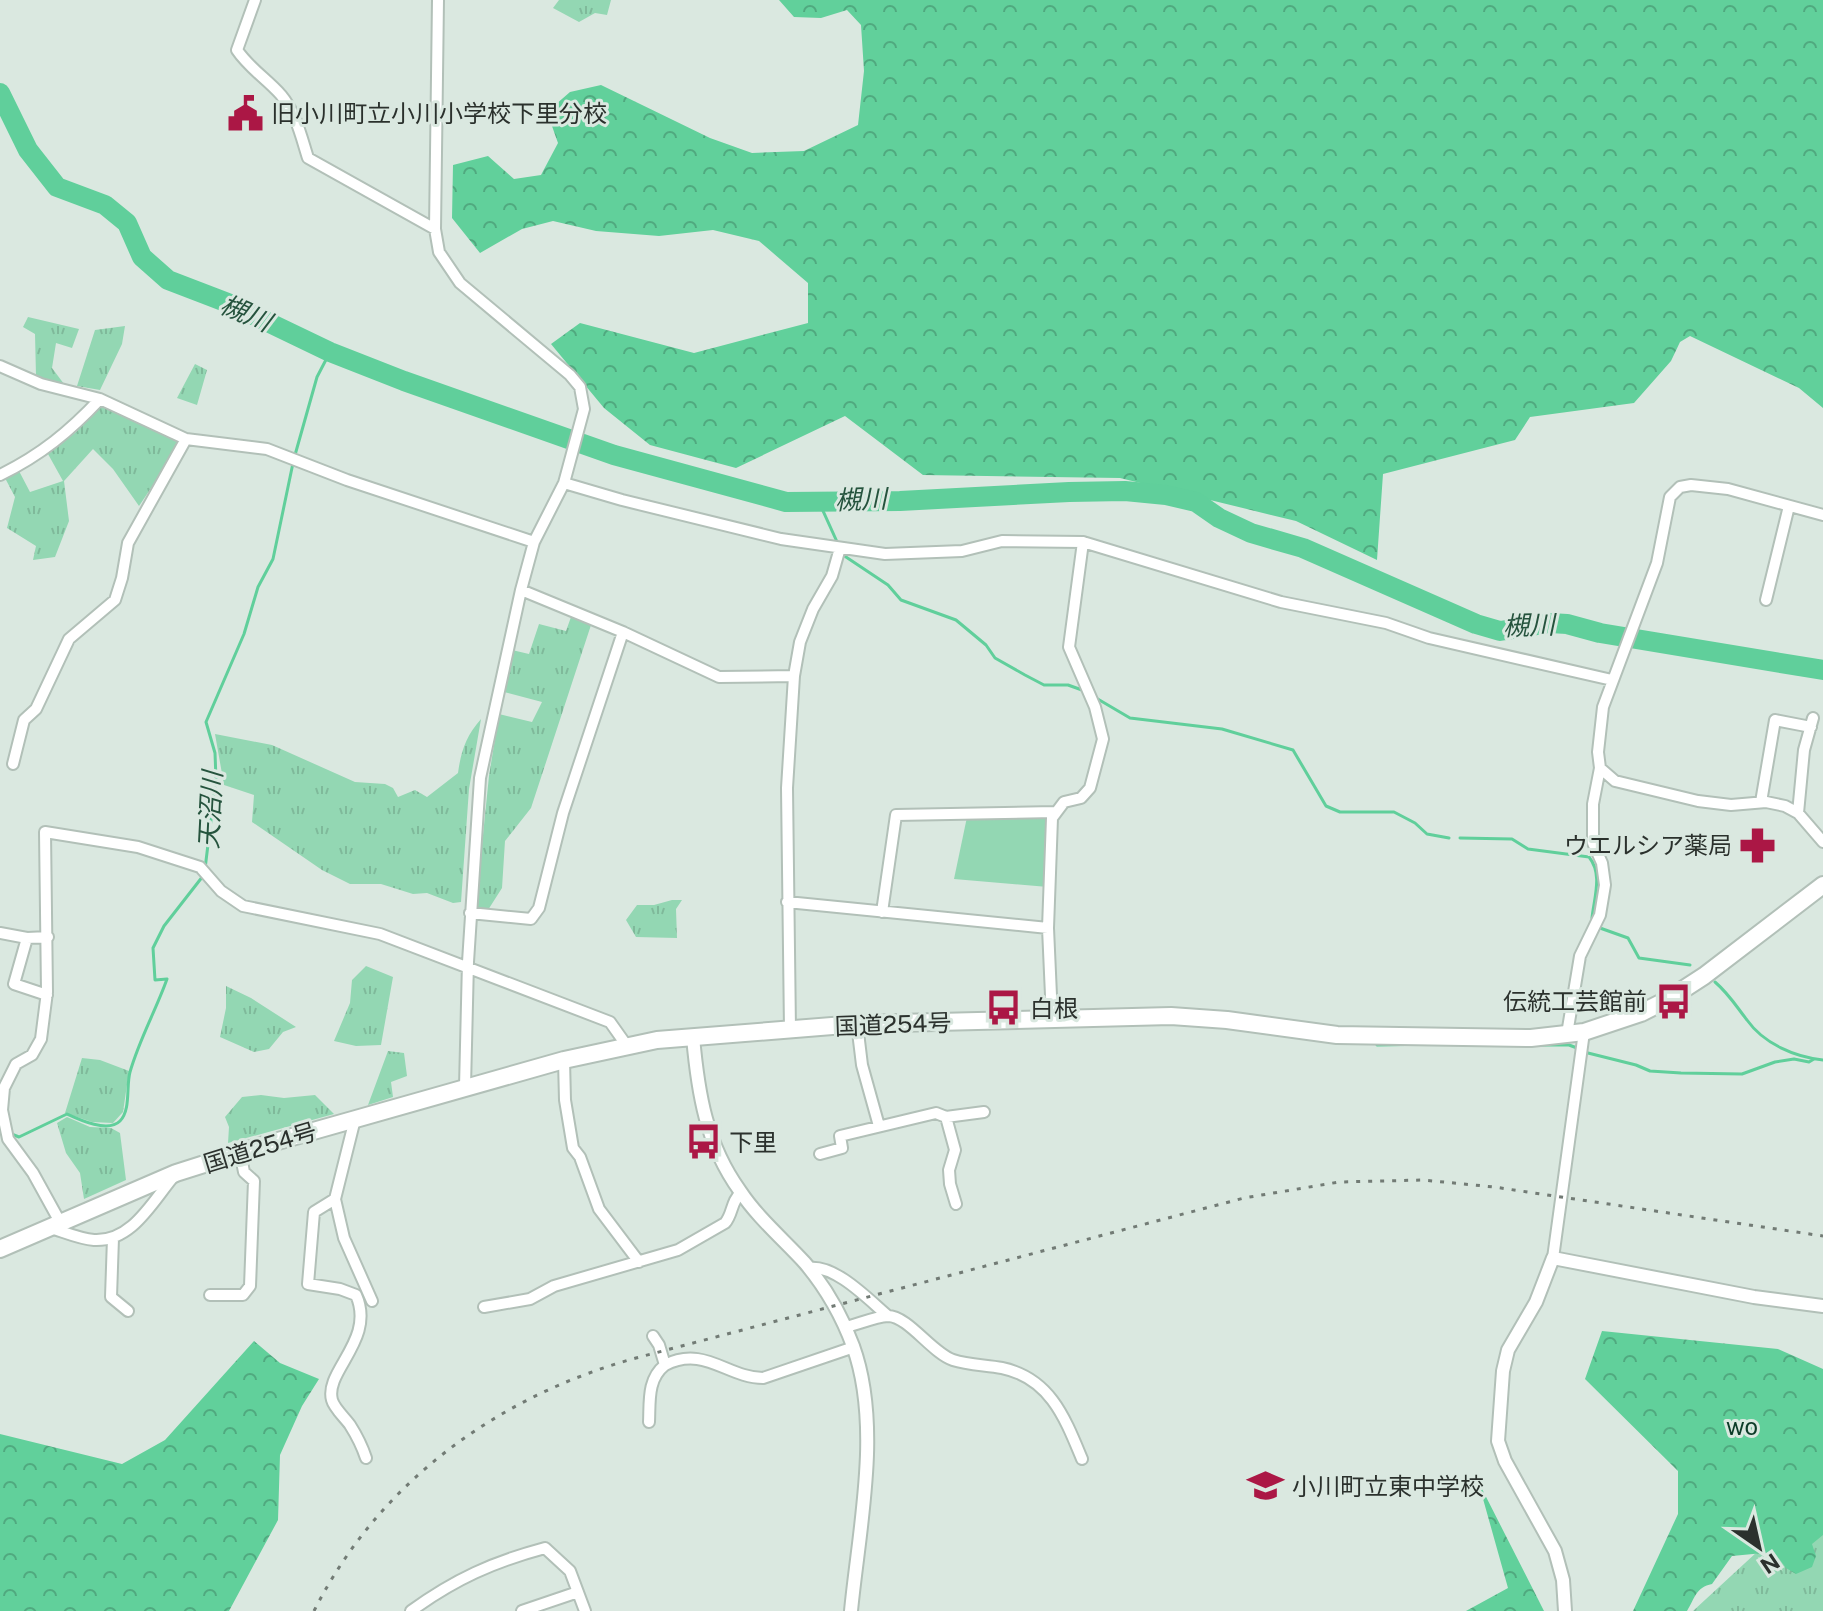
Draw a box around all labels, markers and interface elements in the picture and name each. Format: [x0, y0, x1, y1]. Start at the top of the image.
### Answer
public building icon: 旧小川町立小川小学校下里分校 [226, 94, 264, 132]
place label: 旧小川町立小川小学校下里分校 [271, 99, 607, 127]
water label: 槻川 [216, 289, 279, 339]
water label: 槻川 [834, 482, 891, 515]
water label: 槻川 [1502, 608, 1559, 641]
water label: 天沼川 [192, 767, 228, 850]
pharmacy icon: ウエルシア薬局 [1739, 826, 1777, 864]
place label: ウエルシア薬局 [1564, 831, 1732, 859]
bus stop icon: 伝統工芸館前 [1654, 982, 1692, 1020]
place label: 伝統工芸館前 [1503, 987, 1647, 1015]
bus stop icon: 白根 [985, 989, 1023, 1027]
place label: 白根 [1030, 994, 1078, 1022]
street label: 国道254号 [834, 1008, 952, 1040]
street label: 国道254号 [200, 1117, 320, 1177]
bus stop icon: 下里 [684, 1123, 722, 1161]
place label: 下里 [729, 1128, 777, 1156]
park label: wo [1726, 1412, 1758, 1440]
school or university icon: 小川町立東中学校 [1247, 1467, 1285, 1505]
place label: 小川町立東中学校 [1292, 1472, 1484, 1500]
north arrow [1719, 1507, 1799, 1587]
text: N [1756, 1548, 1785, 1579]

